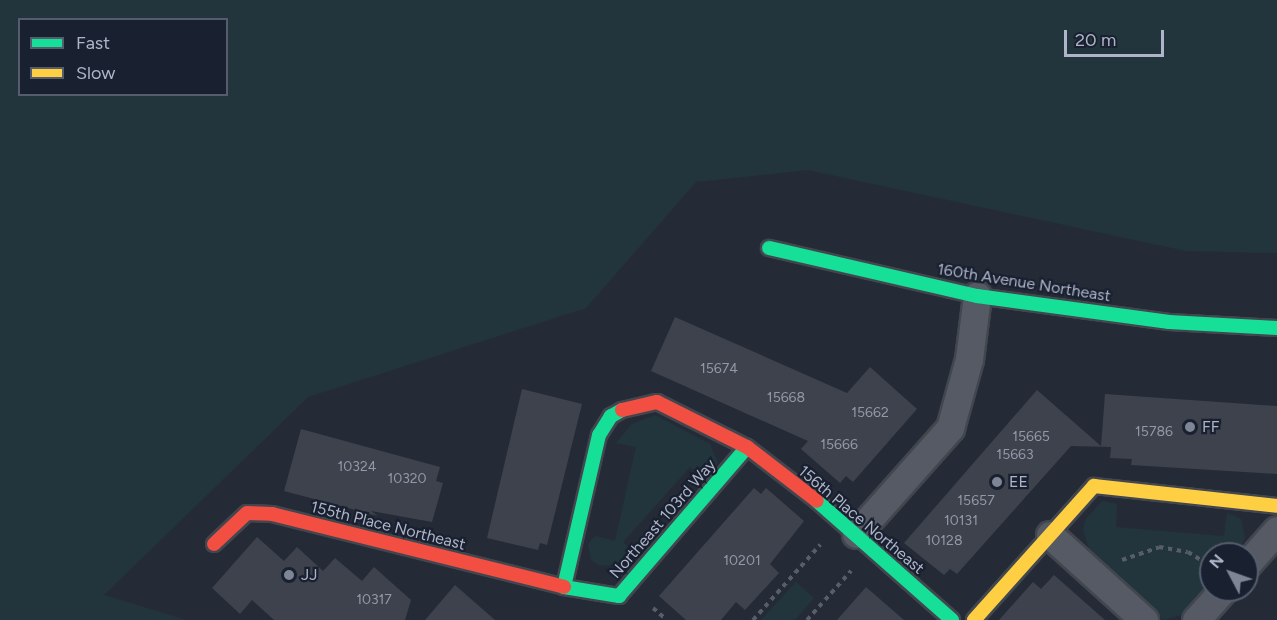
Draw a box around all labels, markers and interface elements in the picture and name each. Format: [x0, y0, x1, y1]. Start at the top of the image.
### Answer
legend [18, 18, 228, 96]
scale bar [1067, 18, 1168, 56]
text: 20 m [1075, 29, 1116, 51]
text: Fast [76, 32, 110, 54]
text: Slow [76, 62, 115, 84]
street label: 160th Avenue Northeast [936, 260, 1112, 306]
house number: 15674 [700, 361, 738, 377]
house number: 15668 [767, 390, 805, 406]
house number: 15662 [851, 405, 889, 421]
place label: FF [1202, 417, 1219, 437]
marker: FF [1183, 420, 1197, 434]
house number: 15786 [1135, 424, 1173, 440]
house number: 15665 [1012, 429, 1050, 445]
house number: 15666 [820, 437, 858, 453]
house number: 15663 [996, 447, 1034, 463]
street label: Northeast 103rd Way [606, 455, 720, 583]
house number: 10324 [338, 459, 376, 475]
street label: 156th Place Northeast [794, 462, 928, 578]
house number: 10320 [387, 471, 427, 487]
place label: EE [1009, 472, 1028, 492]
marker: EE [990, 475, 1004, 489]
house number: 15657 [957, 493, 995, 509]
street label: 155th Place Northeast [309, 497, 467, 555]
house number: 10131 [944, 513, 978, 529]
house number: 10128 [926, 533, 962, 549]
north arrow [1199, 542, 1259, 602]
text: N [1205, 550, 1228, 572]
house number: 10201 [723, 553, 761, 569]
place label: JJ [301, 565, 317, 585]
marker: JJ [282, 568, 296, 582]
house number: 10317 [356, 592, 392, 608]

